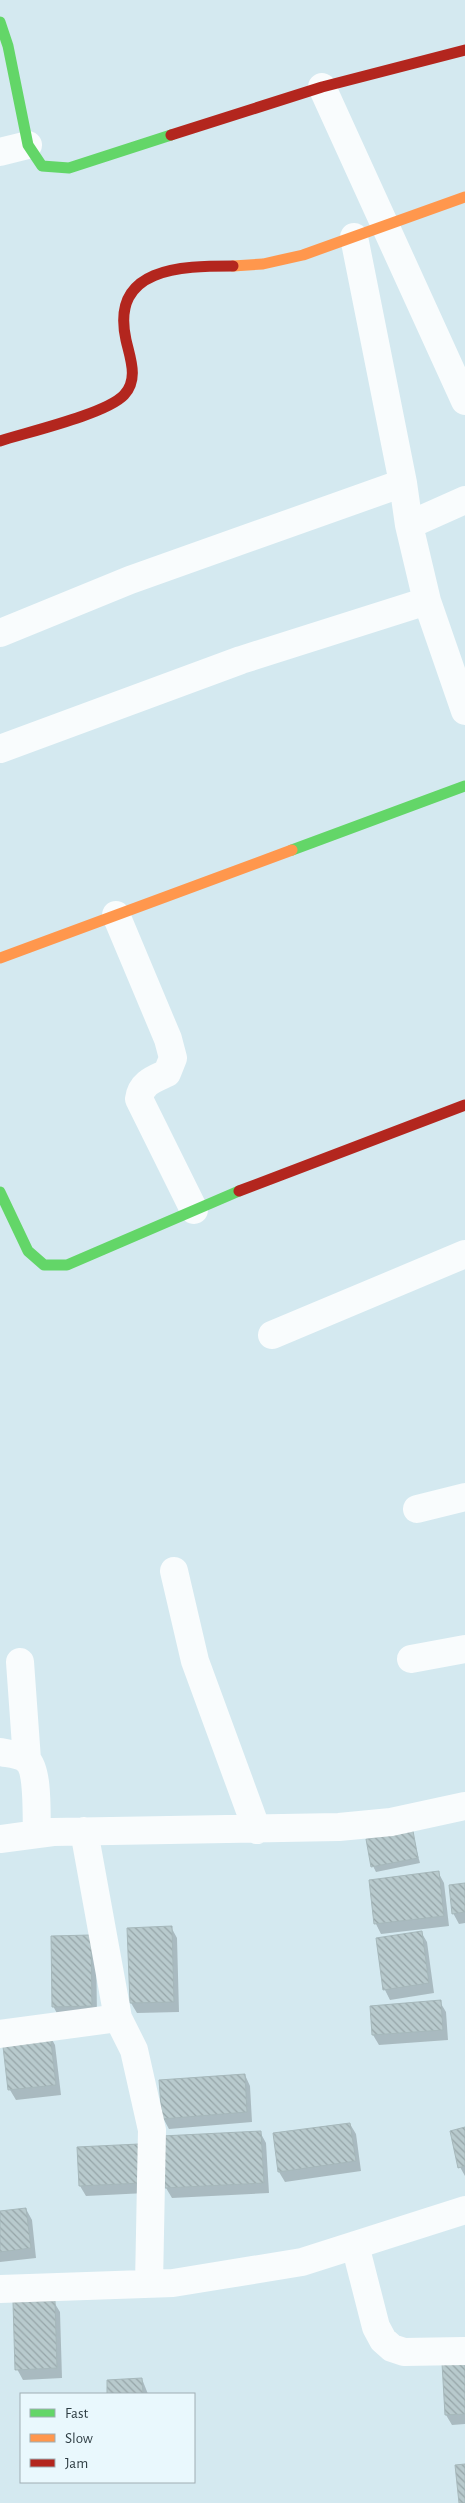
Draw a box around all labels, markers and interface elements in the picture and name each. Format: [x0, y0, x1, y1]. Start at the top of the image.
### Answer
legend [20, 2393, 195, 2483]
text: Fast [65, 2406, 89, 2421]
text: Slow [65, 2431, 93, 2446]
text: Jam [65, 2456, 88, 2471]

